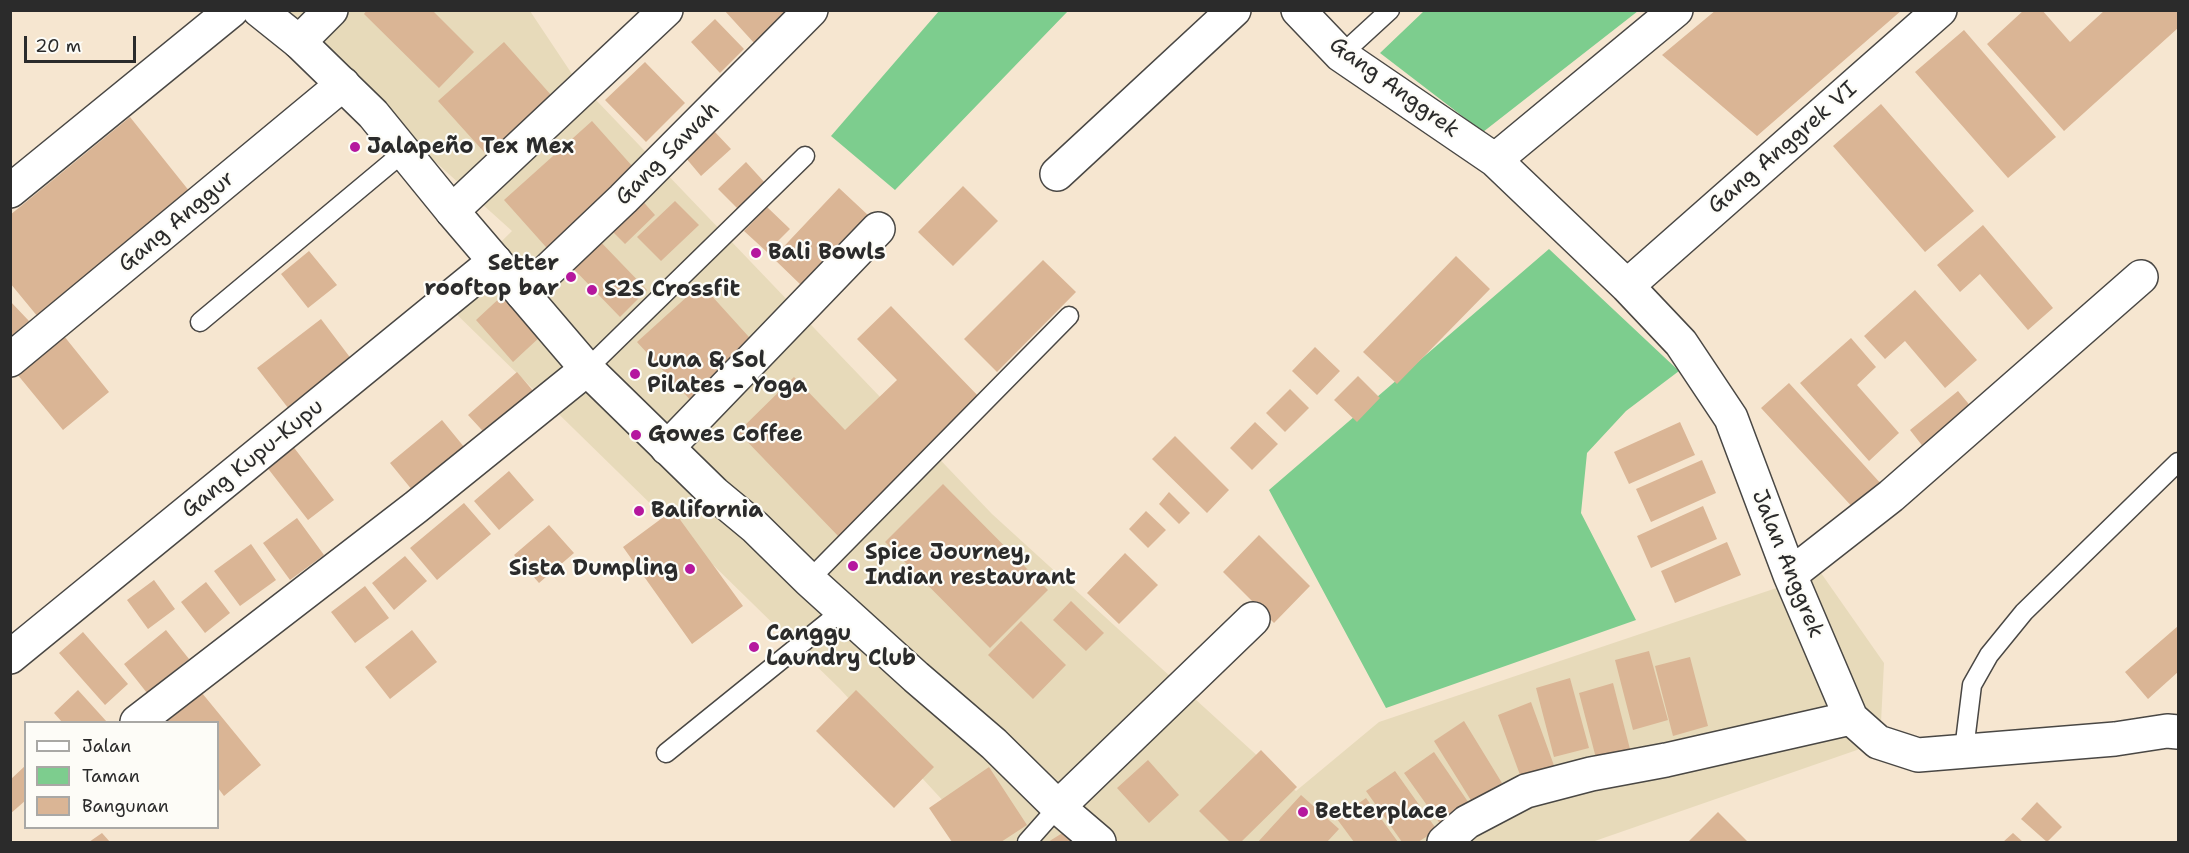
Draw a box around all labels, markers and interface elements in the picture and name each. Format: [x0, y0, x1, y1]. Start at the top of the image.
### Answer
scale bar [27, 24, 140, 62]
street label: Gang Anggrek [1324, 32, 1464, 144]
text: 20 m [35, 34, 81, 58]
street label: Gang Anggrek VI [1703, 76, 1863, 220]
street label: Gang Sawah [611, 97, 725, 211]
place label: Jalapeño Tex Mex [367, 134, 574, 160]
marker: Jalapeño Tex Mex [348, 140, 362, 154]
street label: Gang Anggur [114, 166, 240, 278]
place label: Bali Bowls [768, 240, 886, 266]
marker: Bali Bowls [749, 246, 763, 260]
place label: Setter rooftop bar [424, 251, 559, 302]
marker: Setter rooftop bar [564, 270, 578, 284]
place label: S2S Crossfit [604, 277, 740, 303]
marker: S2S Crossfit [585, 283, 599, 297]
place label: Luna & Sol Pilates - Yoga [647, 348, 807, 400]
marker: Luna & Sol Pilates - Yoga [628, 367, 642, 381]
street label: Gang Kupu-Kupu [177, 394, 329, 524]
place label: Gowes Coffee [648, 422, 803, 448]
marker: Gowes Coffee [629, 428, 643, 442]
street label: Jalan Anggrek [1745, 486, 1829, 642]
place label: Balifornia [651, 498, 763, 524]
marker: Balifornia [632, 504, 646, 518]
place label: Spice Journey, Indian restaurant [865, 540, 1076, 592]
place label: Sista Dumpling [509, 556, 678, 582]
marker: Spice Journey, Indian restaurant [846, 559, 860, 573]
marker: Sista Dumpling [683, 562, 697, 576]
place label: Canggu Laundry Club [766, 621, 916, 672]
marker: Canggu Laundry Club [747, 640, 761, 654]
legend [24, 721, 219, 829]
text: Jalan [82, 734, 131, 758]
text: Taman [82, 764, 140, 788]
text: Bangunan [82, 794, 169, 818]
place label: Betterplace [1315, 799, 1448, 825]
marker: Betterplace [1296, 805, 1310, 819]

